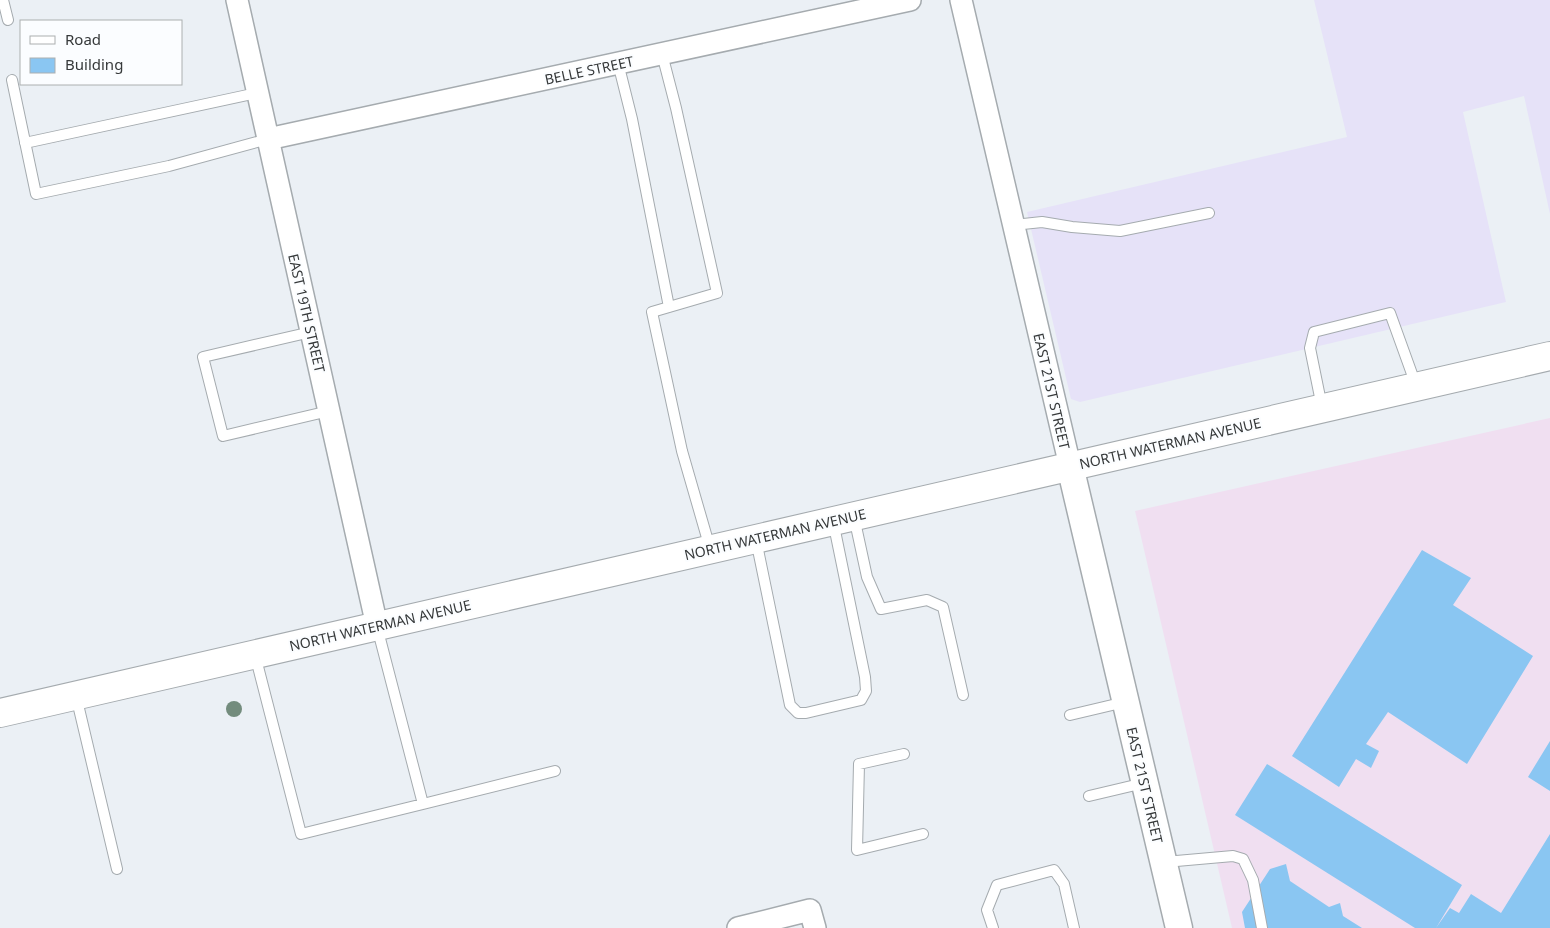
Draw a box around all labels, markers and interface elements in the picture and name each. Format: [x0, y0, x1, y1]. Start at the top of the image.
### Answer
legend [20, 20, 182, 85]
text: Road [65, 29, 101, 49]
street label: BELLE STREET [543, 51, 635, 89]
text: Building [65, 54, 123, 74]
street label: EAST 19TH STREET [284, 252, 330, 374]
street label: EAST 21ST STREET [1029, 331, 1075, 451]
street label: NORTH WATERMAN AVENUE [1077, 413, 1263, 473]
street label: NORTH WATERMAN AVENUE [682, 504, 868, 564]
street label: NORTH WATERMAN AVENUE [287, 595, 473, 655]
street label: EAST 21ST STREET [1122, 725, 1168, 845]

